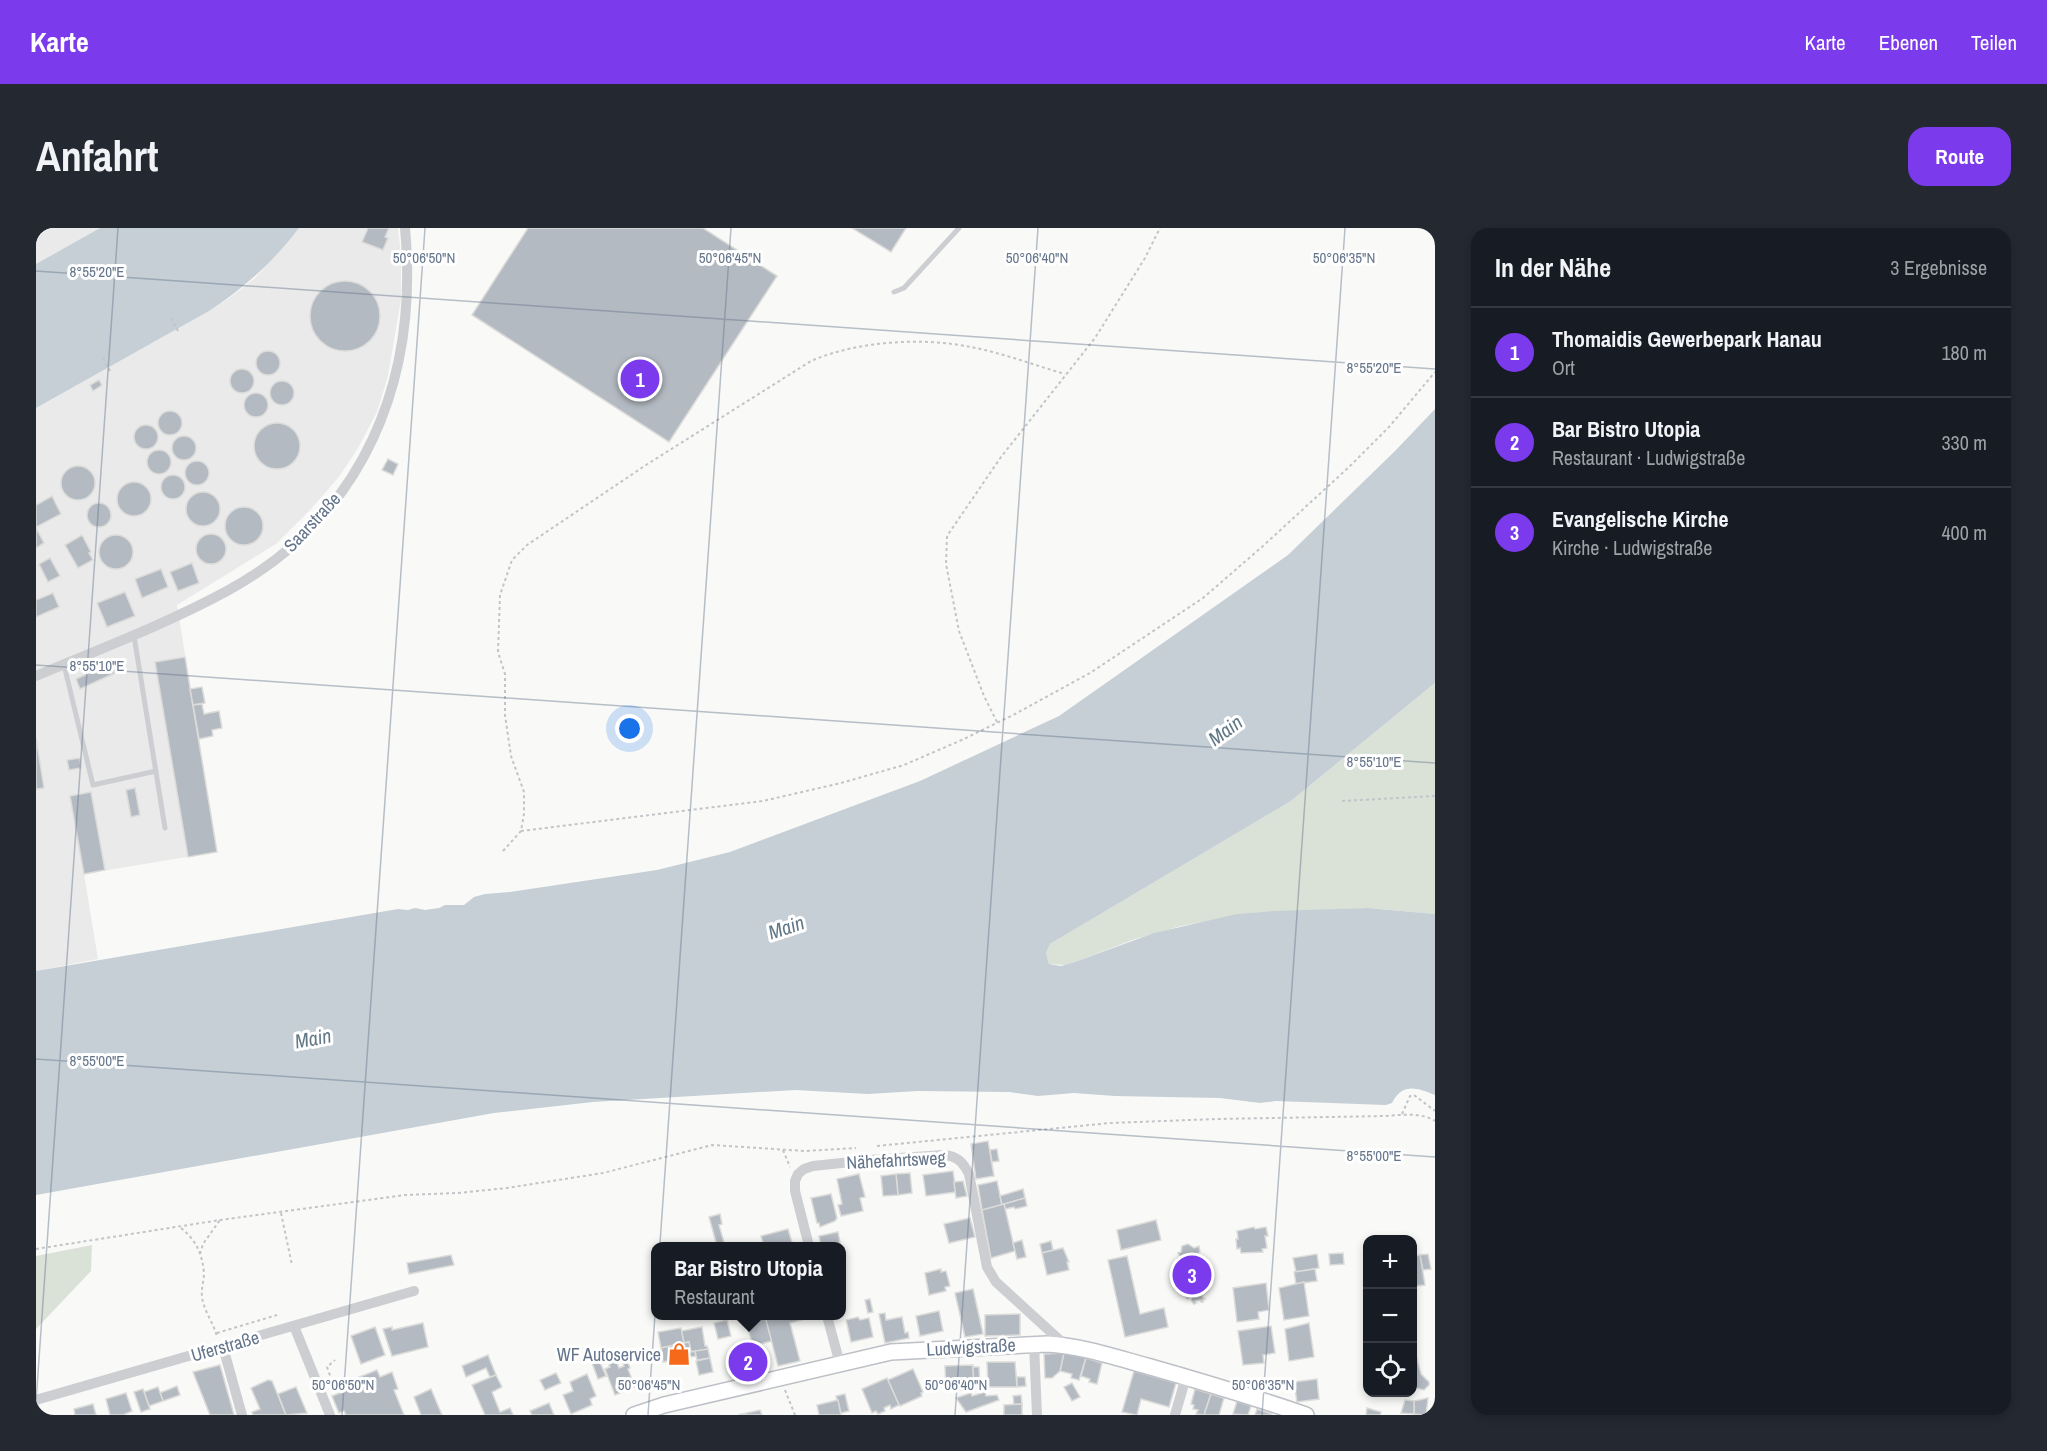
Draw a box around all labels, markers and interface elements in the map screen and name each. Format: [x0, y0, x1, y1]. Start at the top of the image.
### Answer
text: Karte [30, 23, 89, 61]
text: Karte [1805, 28, 1846, 57]
text: Ebenen [1879, 28, 1938, 57]
text: Teilen [1971, 28, 2017, 57]
button: Route [1908, 127, 2011, 186]
text: Anfahrt [36, 128, 158, 184]
text: 50°06'50"N [393, 247, 455, 268]
text: 50°06'45"N [699, 247, 761, 268]
text: 50°06'40"N [1006, 247, 1068, 268]
text: 50°06'35"N [1313, 247, 1375, 268]
text: In der Nähe [1495, 250, 1611, 285]
text: 3 Ergebnisse [1890, 254, 1987, 281]
text: 8°55'20"E [69, 261, 125, 282]
text: Thomaidis Gewerbepark Hanau [1552, 324, 1822, 354]
text: 1 [1510, 339, 1519, 366]
text: 180 m [1941, 339, 1987, 366]
text: Ort [1552, 354, 1575, 381]
pin: 1 [620, 356, 660, 402]
text: 8°55'20"E [1346, 357, 1402, 378]
text: Bar Bistro Utopia [1552, 414, 1700, 444]
text: 2 [1510, 429, 1519, 456]
text: 330 m [1941, 429, 1987, 456]
text: Restaurant · Ludwigstraße [1552, 444, 1745, 471]
street label: Saarstraße [278, 487, 346, 557]
text: Evangelische Kirche [1552, 504, 1729, 534]
text: 3 [1510, 519, 1519, 546]
text: 400 m [1941, 519, 1987, 546]
text: Kirche · Ludwigstraße [1552, 534, 1712, 561]
text: 8°55'10"E [69, 655, 125, 676]
water label: Main [1202, 708, 1248, 752]
your location [615, 714, 644, 743]
text: 8°55'10"E [1346, 751, 1402, 772]
water label: Main [764, 909, 808, 945]
water label: Main [293, 1022, 333, 1054]
text: 8°55'00"E [69, 1050, 125, 1071]
street label: Nähefahrtsweg [846, 1145, 947, 1175]
text: 8°55'00"E [1346, 1145, 1402, 1166]
map controls [1363, 1235, 1417, 1397]
button: + [1363, 1235, 1417, 1289]
popup [651, 1242, 846, 1320]
pin: 3 [1172, 1252, 1212, 1298]
text: Bar Bistro Utopia [674, 1253, 823, 1283]
text: Restaurant [674, 1283, 755, 1310]
button: − [1363, 1289, 1417, 1343]
street label: Uferstraße [188, 1324, 262, 1368]
street label: Ludwigstraße [926, 1332, 1016, 1362]
pin: 2 [728, 1340, 768, 1384]
shop icon: WF Autoservice [666, 1341, 692, 1367]
place label: WF Autoservice [557, 1342, 661, 1367]
button: locate [1363, 1343, 1417, 1397]
text: 50°06'50"N [312, 1374, 374, 1395]
text: 50°06'45"N [618, 1374, 680, 1395]
text: 50°06'40"N [925, 1374, 987, 1395]
text: 50°06'35"N [1232, 1374, 1294, 1395]

